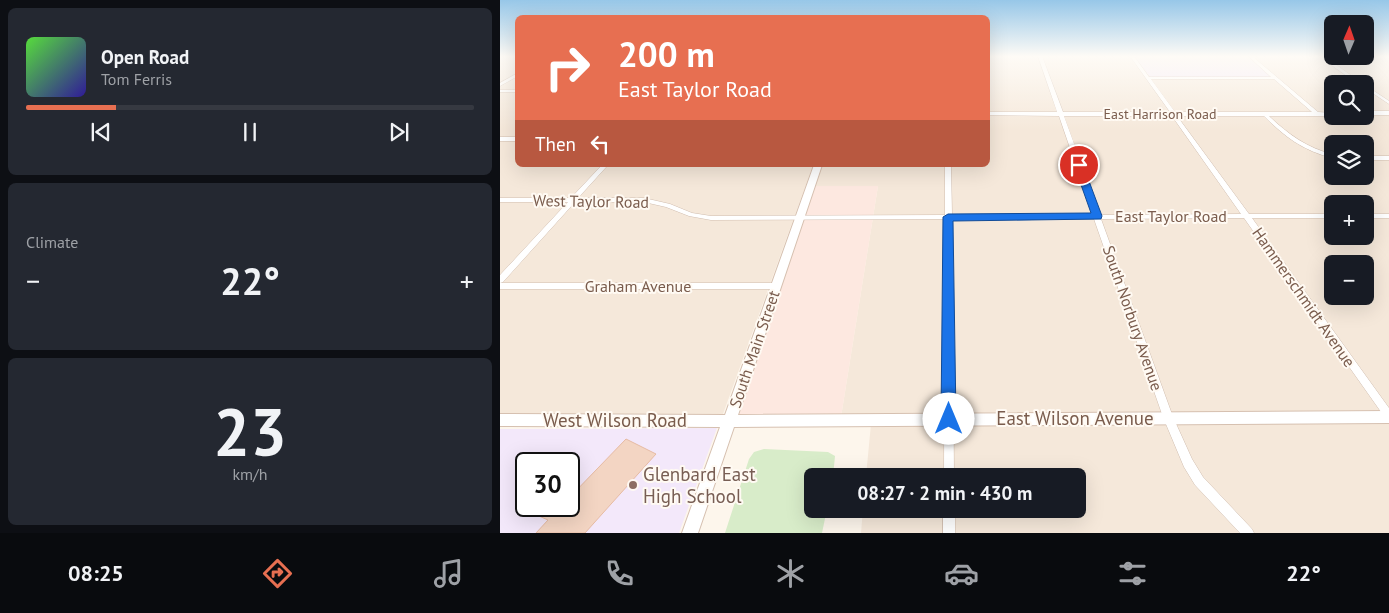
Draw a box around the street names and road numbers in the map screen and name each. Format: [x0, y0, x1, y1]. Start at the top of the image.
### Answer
street label: East Harrison Road [1104, 105, 1216, 123]
street label: West Taylor Road [533, 190, 649, 212]
street label: East Taylor Road [1115, 206, 1227, 226]
street label: Hammerschmidt Avenue [1248, 223, 1360, 371]
street label: South Norbury Avenue [1099, 243, 1167, 393]
street label: Graham Avenue [585, 276, 691, 296]
street label: South Main Street [725, 287, 784, 410]
street label: East Wilson Avenue [996, 406, 1154, 430]
street label: West Wilson Road [543, 408, 687, 432]

